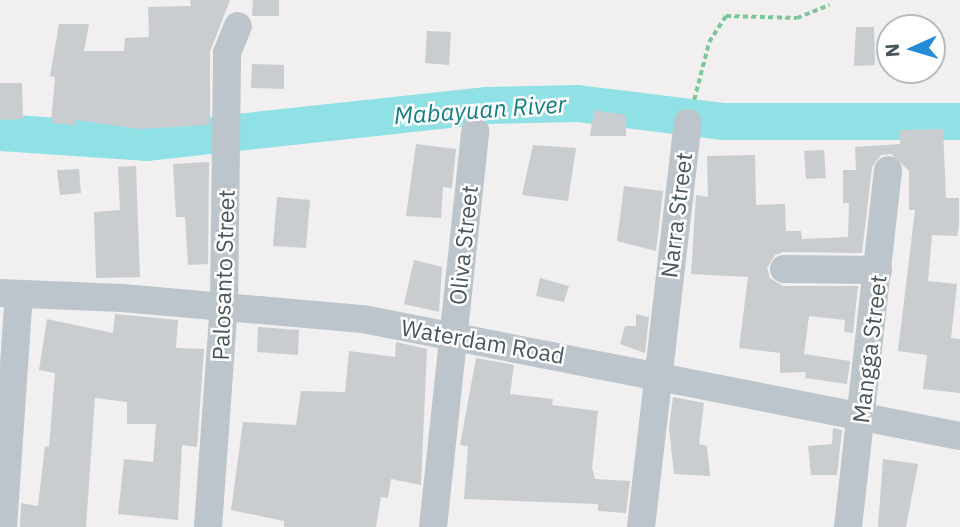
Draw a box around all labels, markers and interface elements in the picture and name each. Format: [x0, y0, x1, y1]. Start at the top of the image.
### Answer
north arrow [876, 14, 946, 84]
text: N [880, 43, 904, 58]
water label: Mabayuan River [393, 90, 567, 130]
street label: Narra Street [655, 151, 697, 279]
street label: Oliva Street [443, 184, 483, 306]
street label: Palosanto Street [206, 189, 240, 361]
street label: Mangga Street [846, 273, 892, 425]
street label: Waterdam Road [399, 313, 567, 369]

